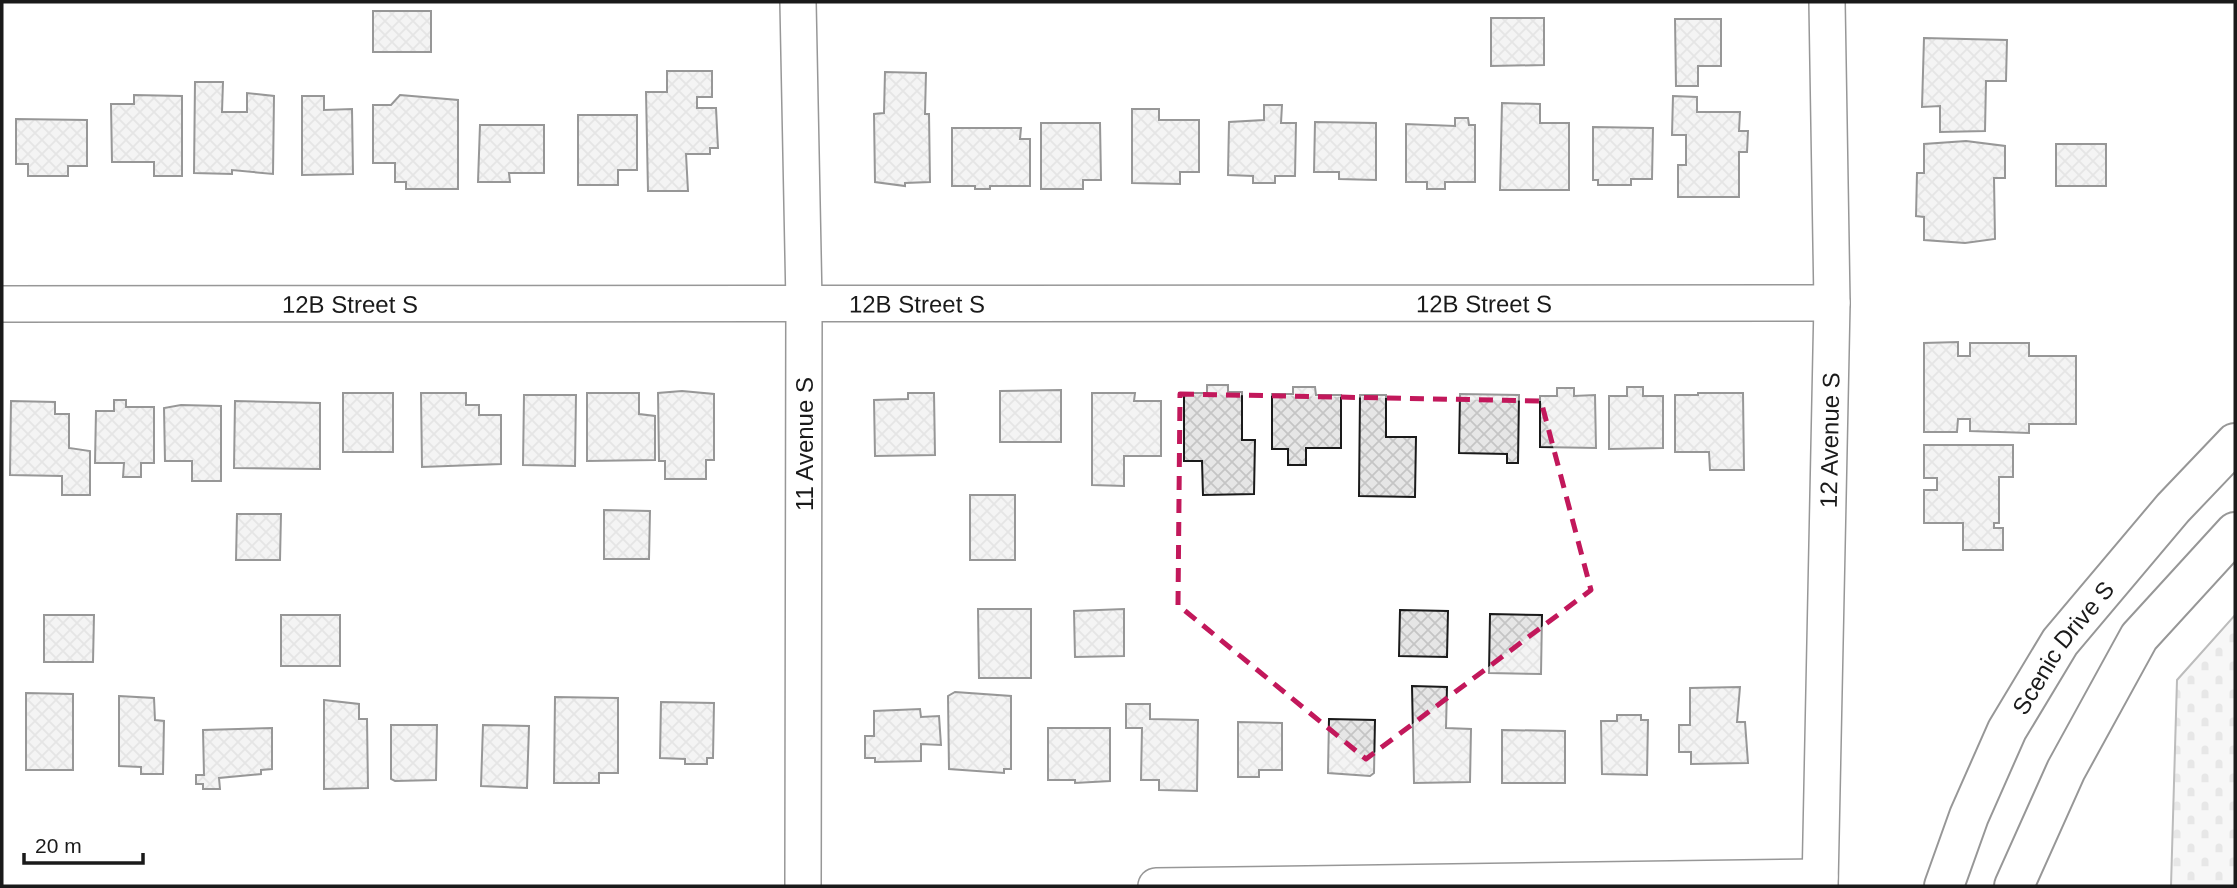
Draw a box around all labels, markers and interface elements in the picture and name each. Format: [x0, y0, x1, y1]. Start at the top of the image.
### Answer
street label: 12B Street S [282, 290, 418, 317]
street label: 12B Street S [849, 290, 985, 317]
street label: 12B Street S [1416, 290, 1552, 317]
street label: 12 Avenue S [1814, 372, 1844, 508]
street label: 11 Avenue S [791, 377, 818, 511]
street label: Scenic Drive S [2006, 575, 2119, 719]
scale bar [24, 822, 144, 866]
text: 20 m [35, 834, 82, 857]

